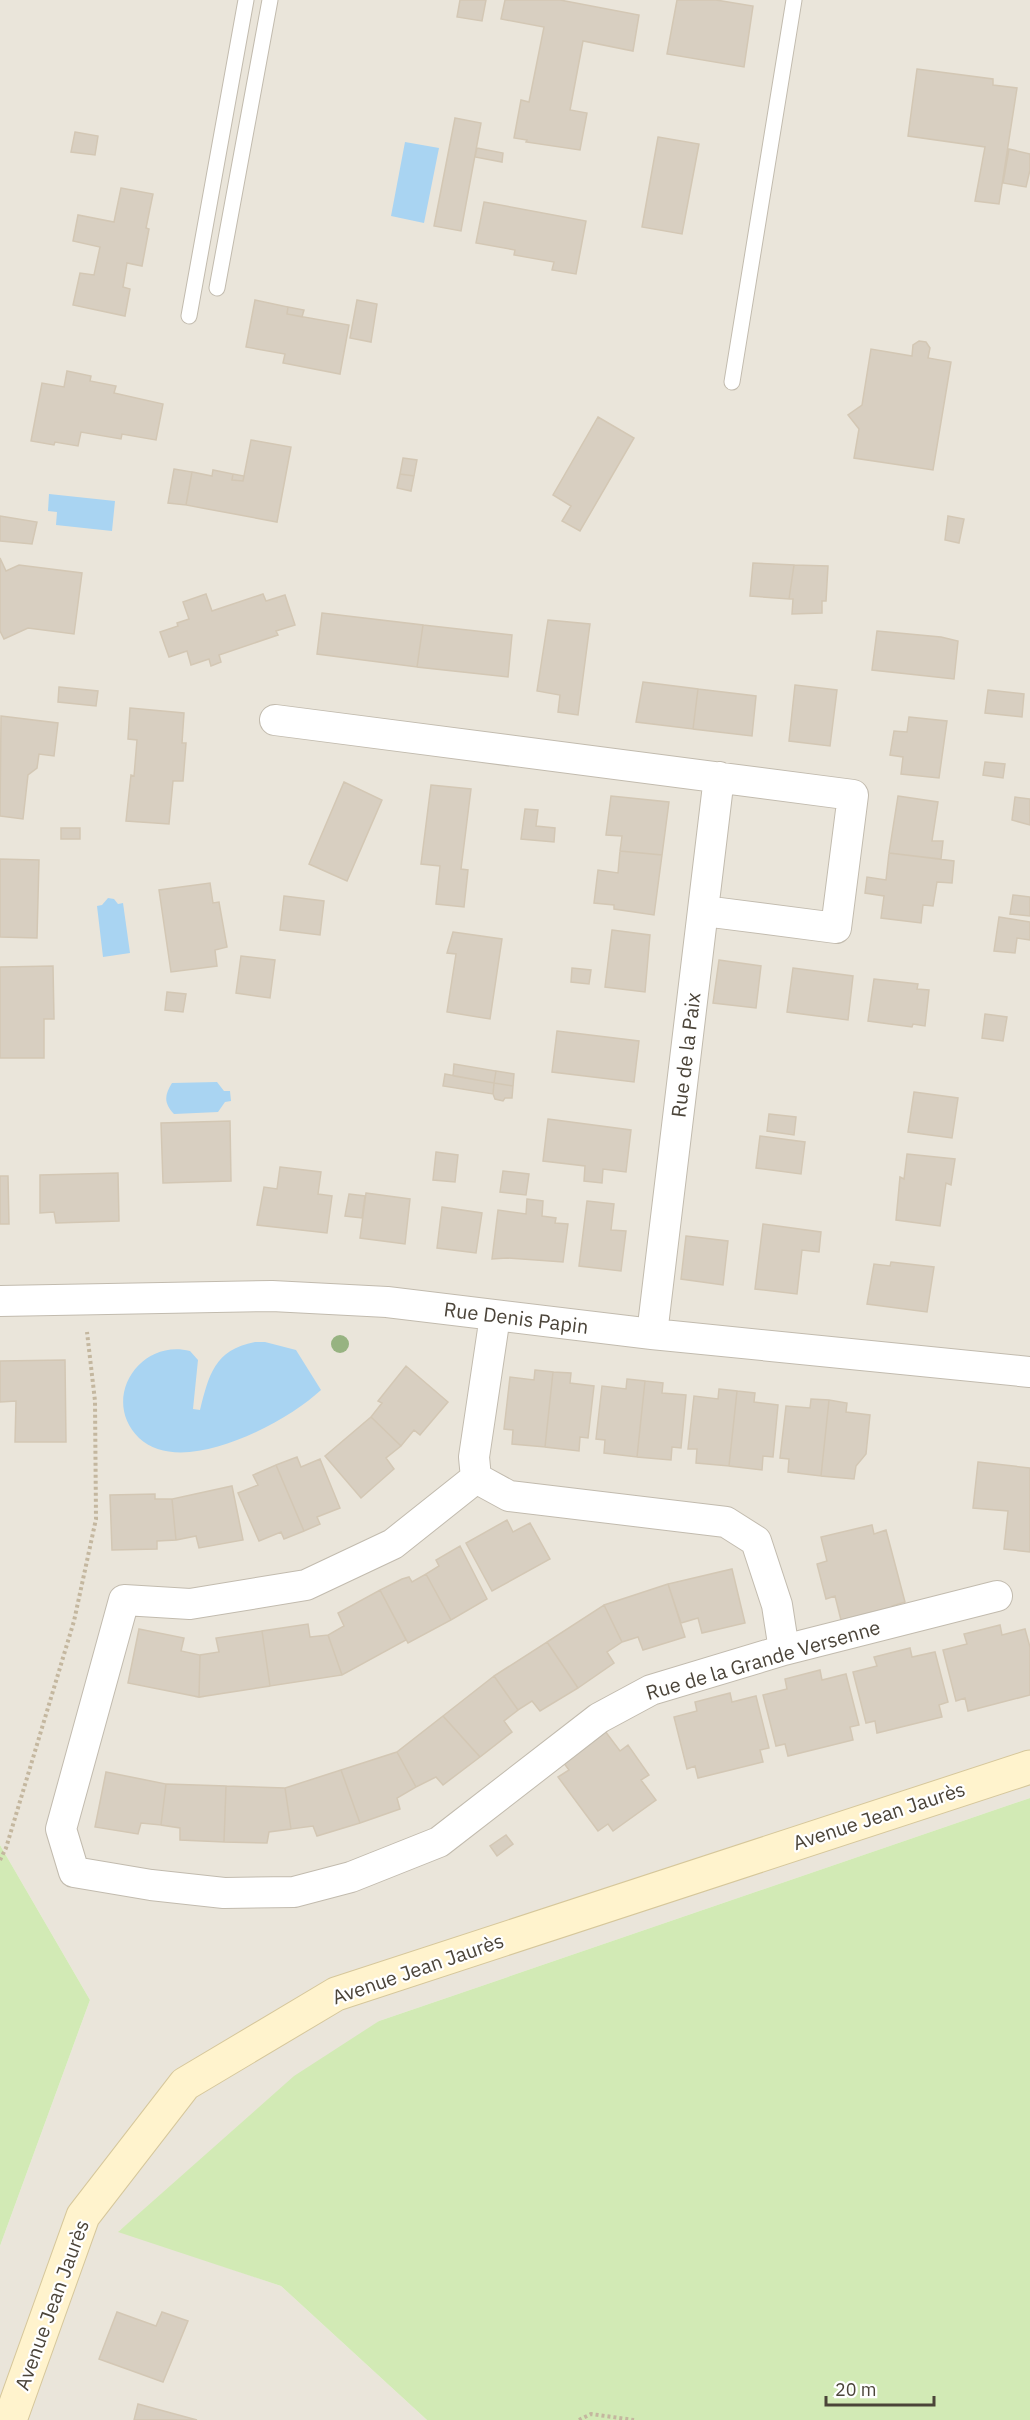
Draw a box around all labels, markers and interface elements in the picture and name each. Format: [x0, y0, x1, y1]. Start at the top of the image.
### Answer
street label: Rue de la Paix [664, 991, 707, 1119]
street label: Rue Denis Papin [442, 1295, 590, 1340]
street label: Rue de la Grande Versenne [642, 1613, 883, 1706]
street label: Avenue Jean Jaurès [789, 1775, 968, 1856]
street label: Avenue Jean Jaurès [329, 1927, 507, 2011]
street label: Avenue Jean Jaurès [8, 2216, 95, 2394]
scale bar [826, 2369, 934, 2407]
text: 20 m [835, 2378, 877, 2401]

